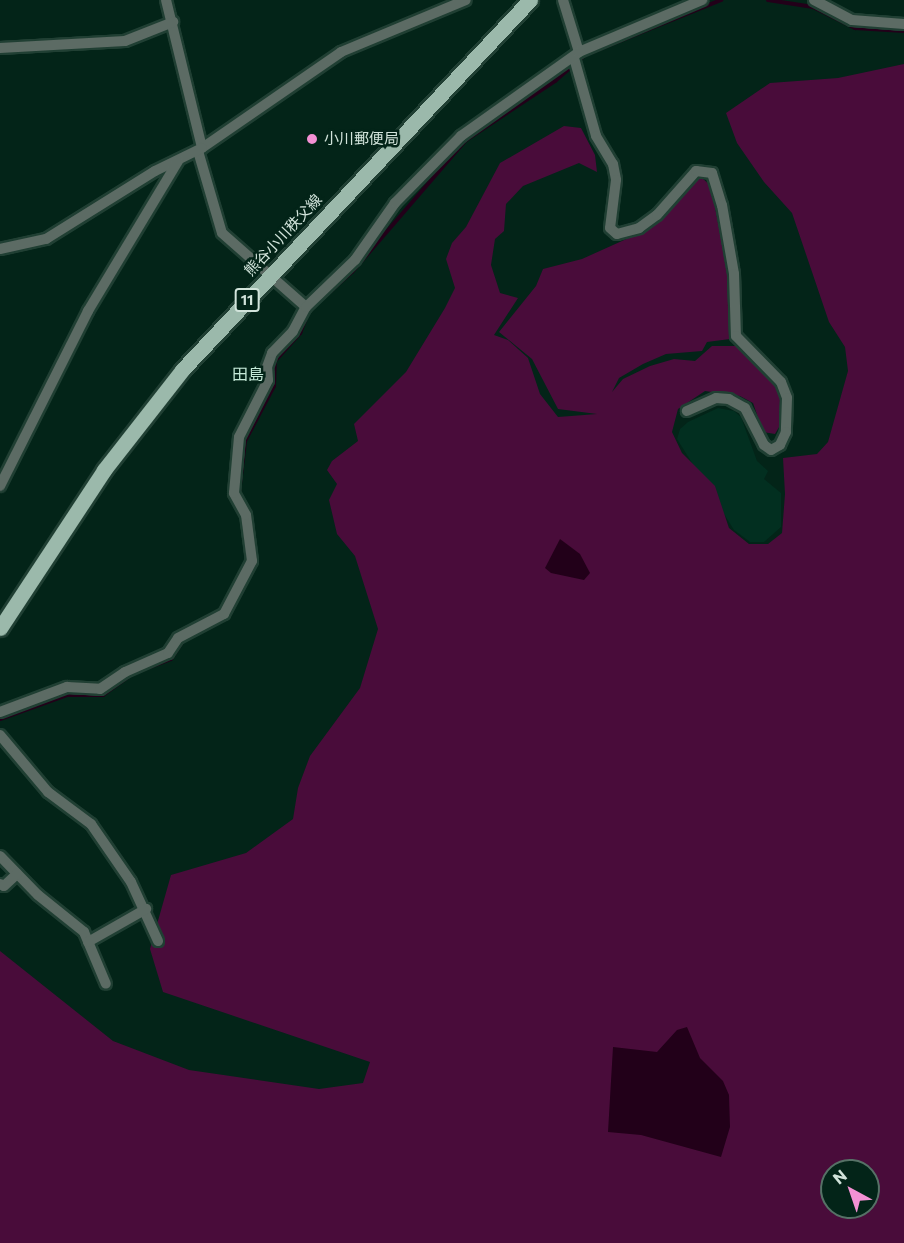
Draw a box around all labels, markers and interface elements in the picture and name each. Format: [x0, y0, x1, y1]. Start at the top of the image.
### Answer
place label: 小川郵便局 [324, 130, 399, 148]
marker: 小川郵便局 [305, 132, 319, 146]
street label: 熊谷小川秩父線 [241, 190, 325, 280]
road number: 11 [234, 289, 260, 311]
district label: 田島 [232, 364, 264, 384]
north arrow [820, 1159, 880, 1219]
text: N [829, 1165, 850, 1187]

